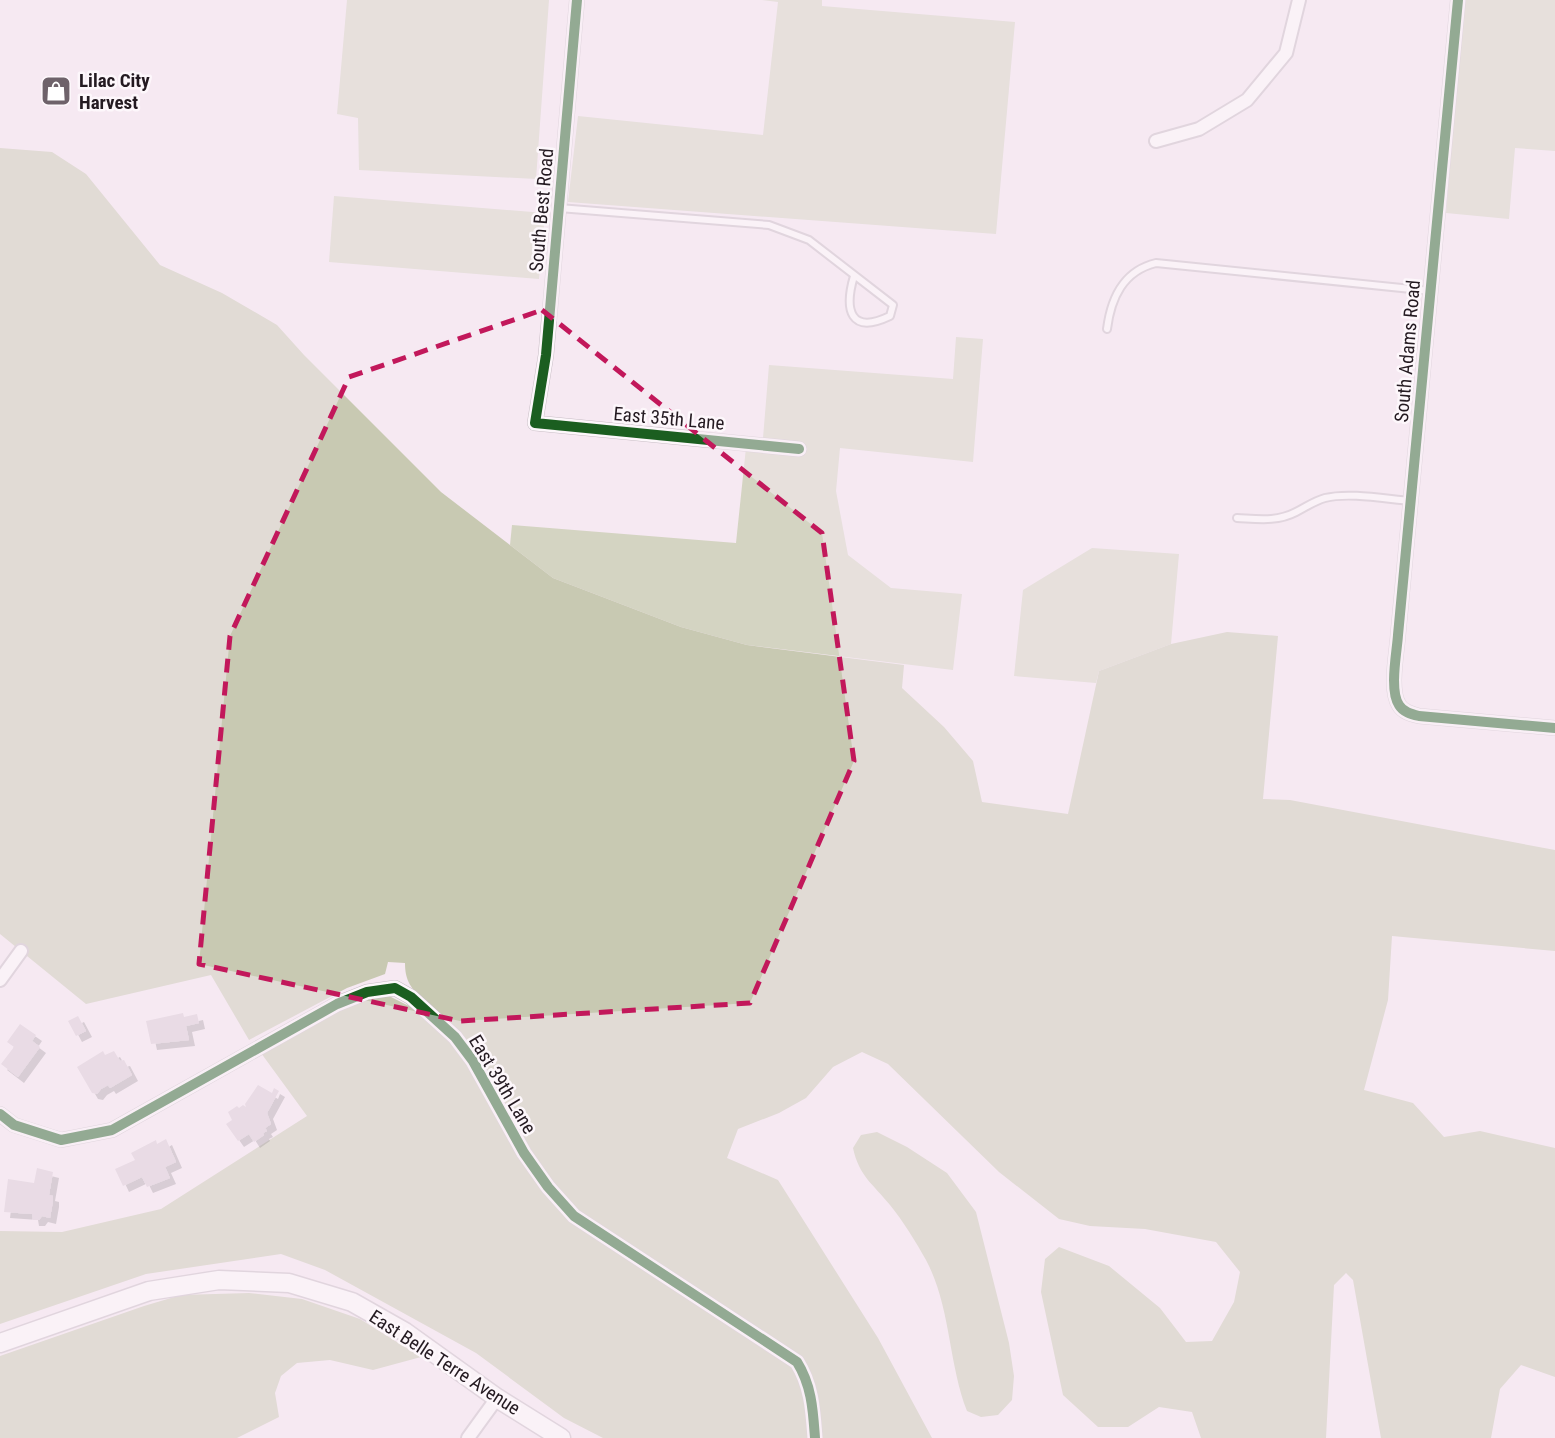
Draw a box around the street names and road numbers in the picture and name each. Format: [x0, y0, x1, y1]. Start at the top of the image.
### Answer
street label: South Best Road [525, 147, 558, 273]
street label: South Adams Road [1390, 279, 1425, 423]
street label: East 35th Lane [612, 402, 726, 435]
street label: East 39th Lane [464, 1031, 541, 1138]
street label: East Belle Terre Avenue [365, 1305, 525, 1420]

